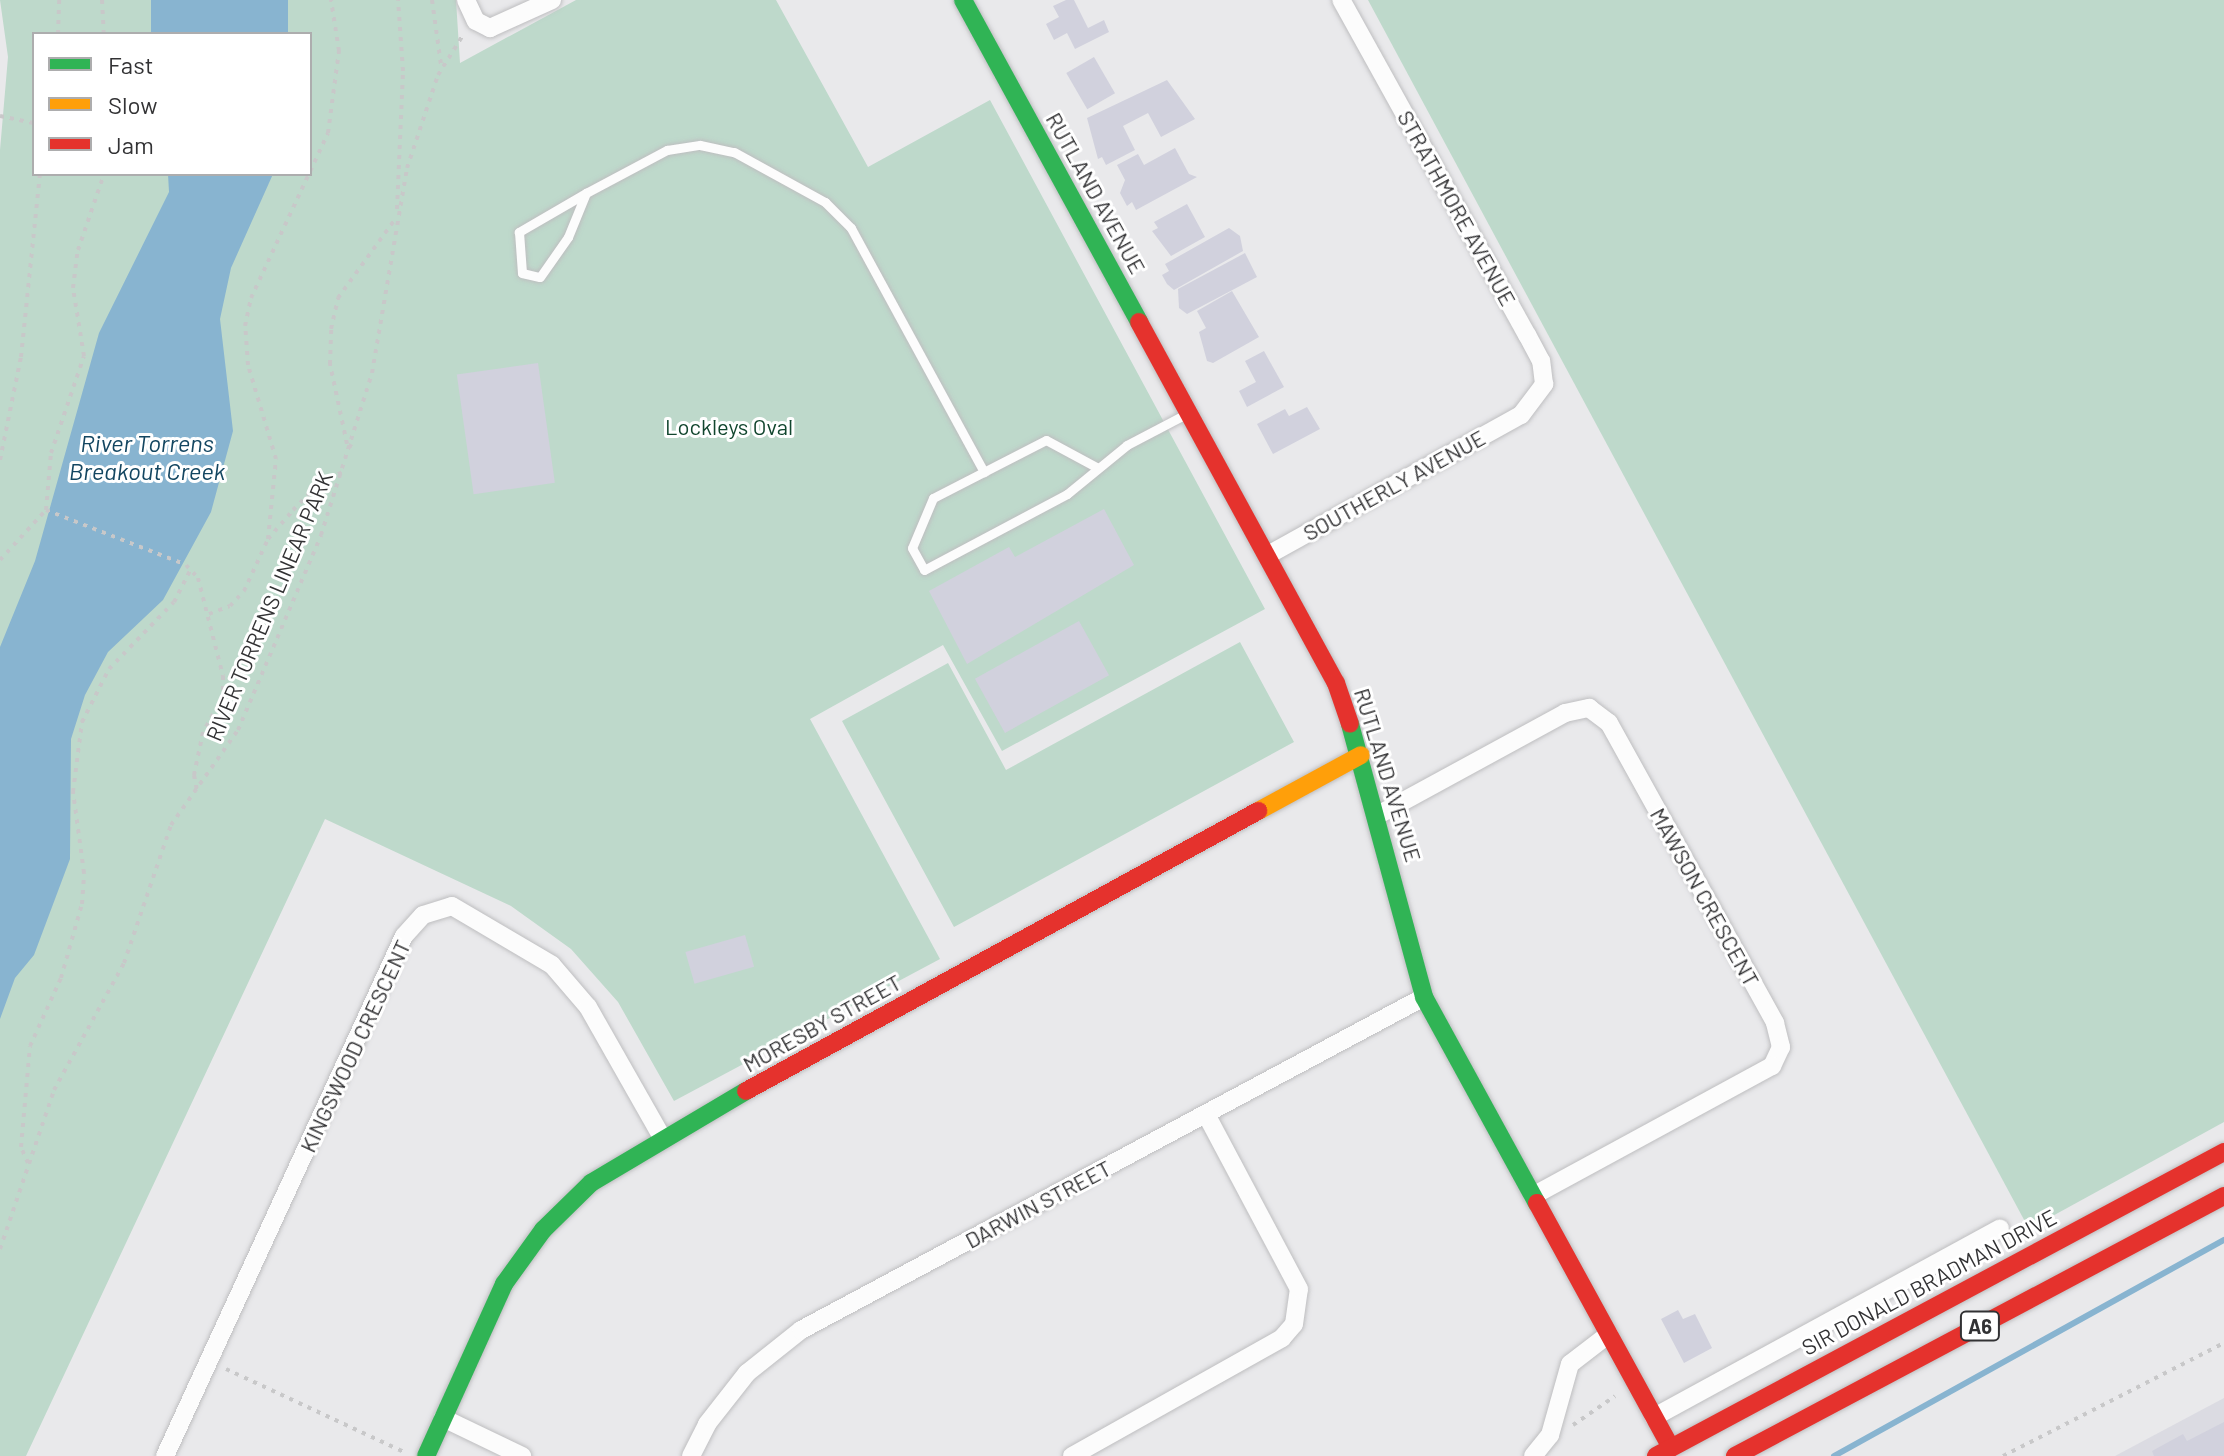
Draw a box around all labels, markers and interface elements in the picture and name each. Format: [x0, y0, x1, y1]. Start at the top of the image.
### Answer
legend [32, 32, 312, 176]
text: Fast [108, 50, 153, 79]
text: Slow [108, 90, 157, 119]
street label: STRATHMORE AVENUE [1392, 106, 1522, 310]
street label: RUTLAND AVENUE [1041, 108, 1151, 278]
text: Jam [108, 130, 154, 159]
park label: Lockleys Oval [665, 414, 793, 440]
street label: SOUTHERLY AVENUE [1298, 424, 1490, 546]
water label: River Torrens Breakout Creek [69, 429, 225, 485]
street label: RIVER TORRENS LINEAR PARK [200, 467, 338, 745]
street label: RUTLAND AVENUE [1349, 685, 1427, 865]
street label: MAWSON CRESCENT [1645, 803, 1765, 991]
street label: KINGSWOOD CRESCENT [294, 936, 416, 1156]
street label: MORESBY STREET [738, 969, 906, 1077]
street label: DARWIN STREET [961, 1154, 1115, 1254]
street label: SIR DONALD BRADMAN DRIVE [1797, 1204, 2061, 1360]
road number: A6 [1958, 1310, 2002, 1342]

